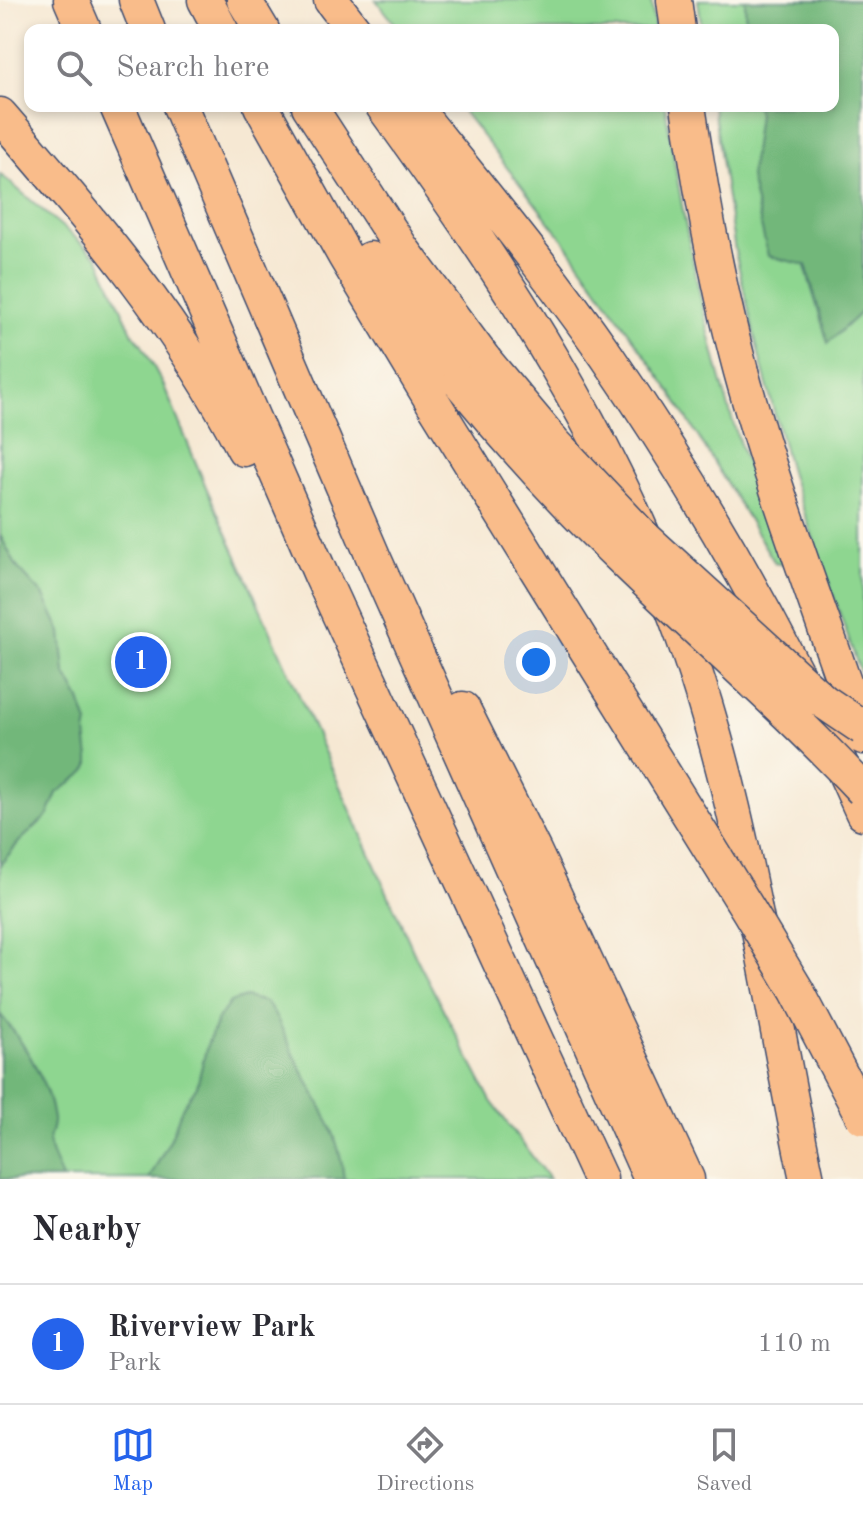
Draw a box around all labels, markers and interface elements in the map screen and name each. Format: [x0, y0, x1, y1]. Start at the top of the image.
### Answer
search box [24, 24, 839, 112]
icon: search [52, 46, 96, 90]
text: Search here [116, 53, 270, 83]
pin: 1 [115, 632, 167, 692]
your location [516, 642, 556, 682]
text: Nearby [32, 1214, 142, 1248]
text: Riverview Park [108, 1313, 316, 1343]
text: 1 [50, 1331, 66, 1357]
text: 110 m [758, 1331, 831, 1357]
text: Park [108, 1350, 162, 1376]
tab: Map [111, 1423, 155, 1498]
tab: Directions [377, 1423, 474, 1498]
tab: Saved [696, 1423, 752, 1498]

